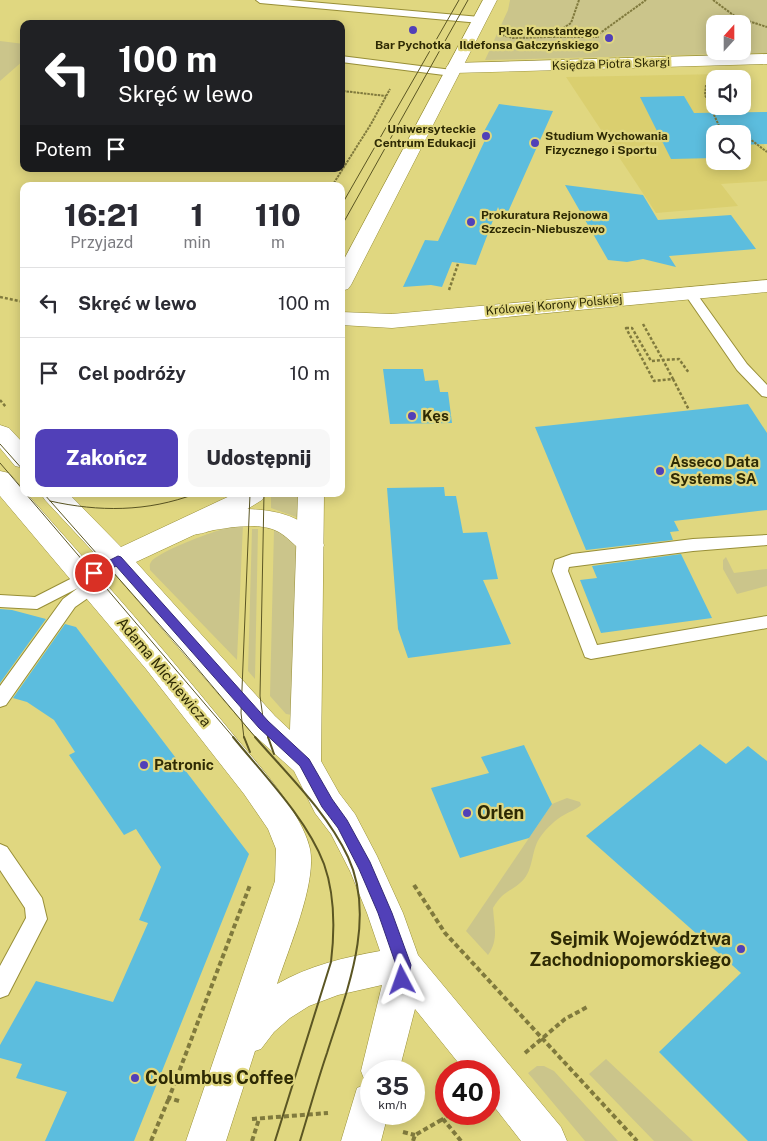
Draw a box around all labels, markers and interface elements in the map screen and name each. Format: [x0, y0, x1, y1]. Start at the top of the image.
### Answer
north arrow [706, 15, 751, 60]
map controls [706, 15, 751, 170]
marker: Bar Pychotka [407, 24, 419, 36]
place label: Plac Konstantego Ildefonsa Gałczyńskiego [459, 24, 599, 52]
marker: Plac Konstantego Ildefonsa Gałczyńskiego [603, 32, 615, 44]
place label: Bar Pychotka [375, 38, 451, 52]
text: 100 m [118, 39, 217, 80]
icon: left [35, 40, 100, 105]
street label: Księdza Piotra Skargi [552, 55, 670, 73]
button: sound [706, 70, 751, 115]
text: Skręć w lewo [118, 81, 253, 107]
place label: Uniwersyteckie Centrum Edukacji [374, 122, 476, 150]
button: search [706, 125, 751, 170]
place label: Studium Wychowania Fizycznego i Sportu [545, 129, 668, 157]
marker: Uniwersyteckie Centrum Edukacji [480, 130, 492, 142]
icon: arrive [102, 135, 130, 163]
marker: Studium Wychowania Fizycznego i Sportu [529, 137, 541, 149]
text: Potem [35, 138, 92, 160]
text: 16:21 [64, 197, 140, 233]
text: 1 [191, 197, 204, 233]
text: 110 [255, 197, 301, 233]
place label: Prokuratura Rejonowa Szczecin-Niebuszewo [481, 208, 608, 236]
marker: Prokuratura Rejonowa Szczecin-Niebuszewo [465, 216, 477, 228]
text: Przyjazd [70, 233, 133, 252]
text: min [184, 233, 211, 252]
text: m [271, 233, 285, 252]
icon: left [35, 289, 63, 317]
text: Skręć w lewo [78, 292, 197, 314]
text: 100 m [278, 292, 330, 314]
street label: Królowej Korony Polskiej [485, 292, 623, 318]
icon: arrive [35, 359, 63, 387]
text: Cel podróży [78, 362, 186, 384]
text: 10 m [290, 362, 330, 384]
place label: Kęs [422, 407, 449, 424]
marker: Kęs [406, 410, 418, 422]
button: Zakończ [35, 429, 178, 487]
button: Udostępnij [188, 429, 330, 487]
place label: Asseco Data Systems SA [670, 453, 759, 487]
marker: Asseco Data Systems SA [654, 465, 666, 477]
pin [73, 552, 115, 594]
icon: arrive [80, 559, 108, 587]
street label: Adama Mickiewicza [114, 614, 215, 730]
place label: Patronic [154, 756, 214, 773]
marker: Patronic [138, 759, 150, 771]
place label: Orlen [477, 802, 524, 823]
marker: Orlen [461, 807, 473, 819]
place label: Sejmik Województwa Zachodniopomorskiego [529, 928, 731, 970]
marker: Sejmik Województwa Zachodniopomorskiego [735, 943, 747, 955]
position arrow [375, 953, 427, 1005]
speed limit sign: 40 [435, 1060, 500, 1125]
place label: Columbus Coffee [145, 1067, 294, 1088]
text: 35 [376, 1071, 409, 1101]
marker: Columbus Coffee [129, 1072, 141, 1084]
text: km/h [378, 1098, 407, 1112]

